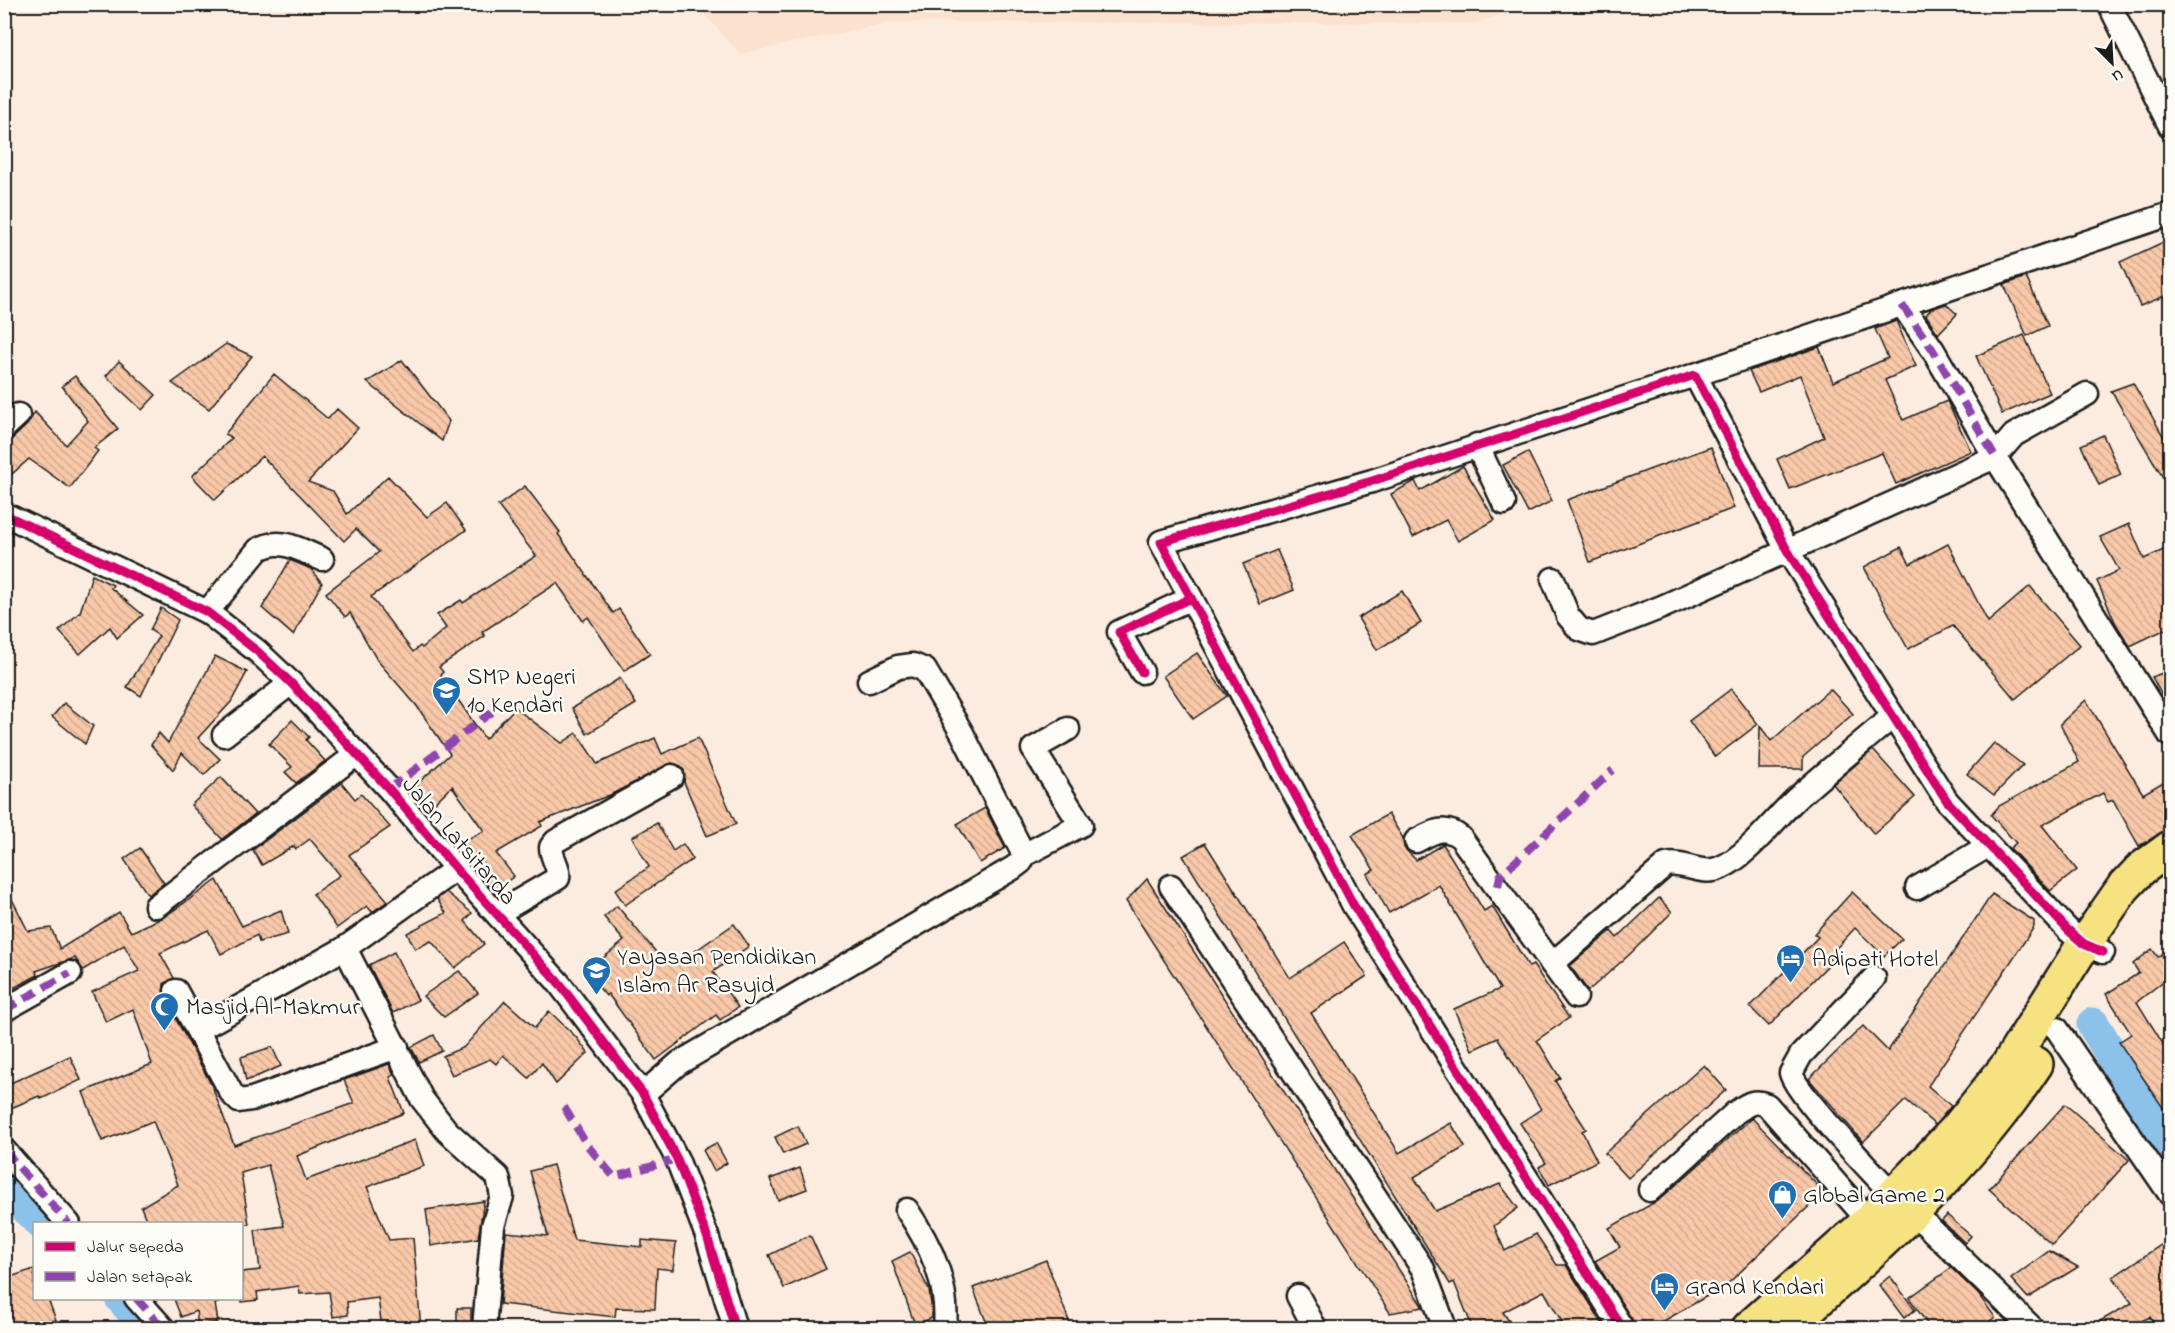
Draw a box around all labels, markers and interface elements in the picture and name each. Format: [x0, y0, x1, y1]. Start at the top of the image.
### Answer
north arrow [2082, 33, 2142, 93]
text: U [2108, 62, 2127, 88]
place label: SMP Negeri 10 Kendari [467, 661, 576, 724]
school or university icon: SMP Negeri 10 Kendari [430, 674, 462, 716]
street label: Jalan Latsitarda [392, 769, 524, 914]
place label: Yayasan Pendidikan Islam Ar Rasyid [617, 941, 816, 1005]
hotel icon: Adipati Hotel [1775, 942, 1807, 984]
place label: Adipati Hotel [1812, 943, 1938, 978]
school or university icon: Yayasan Pendidikan Islam Ar Rasyid [580, 954, 612, 996]
mosque icon: Masjid Al-Makmur [149, 990, 181, 1032]
place label: Masjid Al-Makmur [186, 991, 360, 1026]
shop icon: Global Game 2 [1766, 1178, 1798, 1220]
place label: Global Game 2 [1803, 1179, 1945, 1214]
legend [33, 1222, 243, 1300]
text: Jalur sepeda [87, 1235, 184, 1261]
text: Jalan setapak [87, 1265, 192, 1291]
hotel icon: Grand Kendari [1648, 1270, 1680, 1312]
place label: Grand Kendari [1685, 1271, 1824, 1306]

